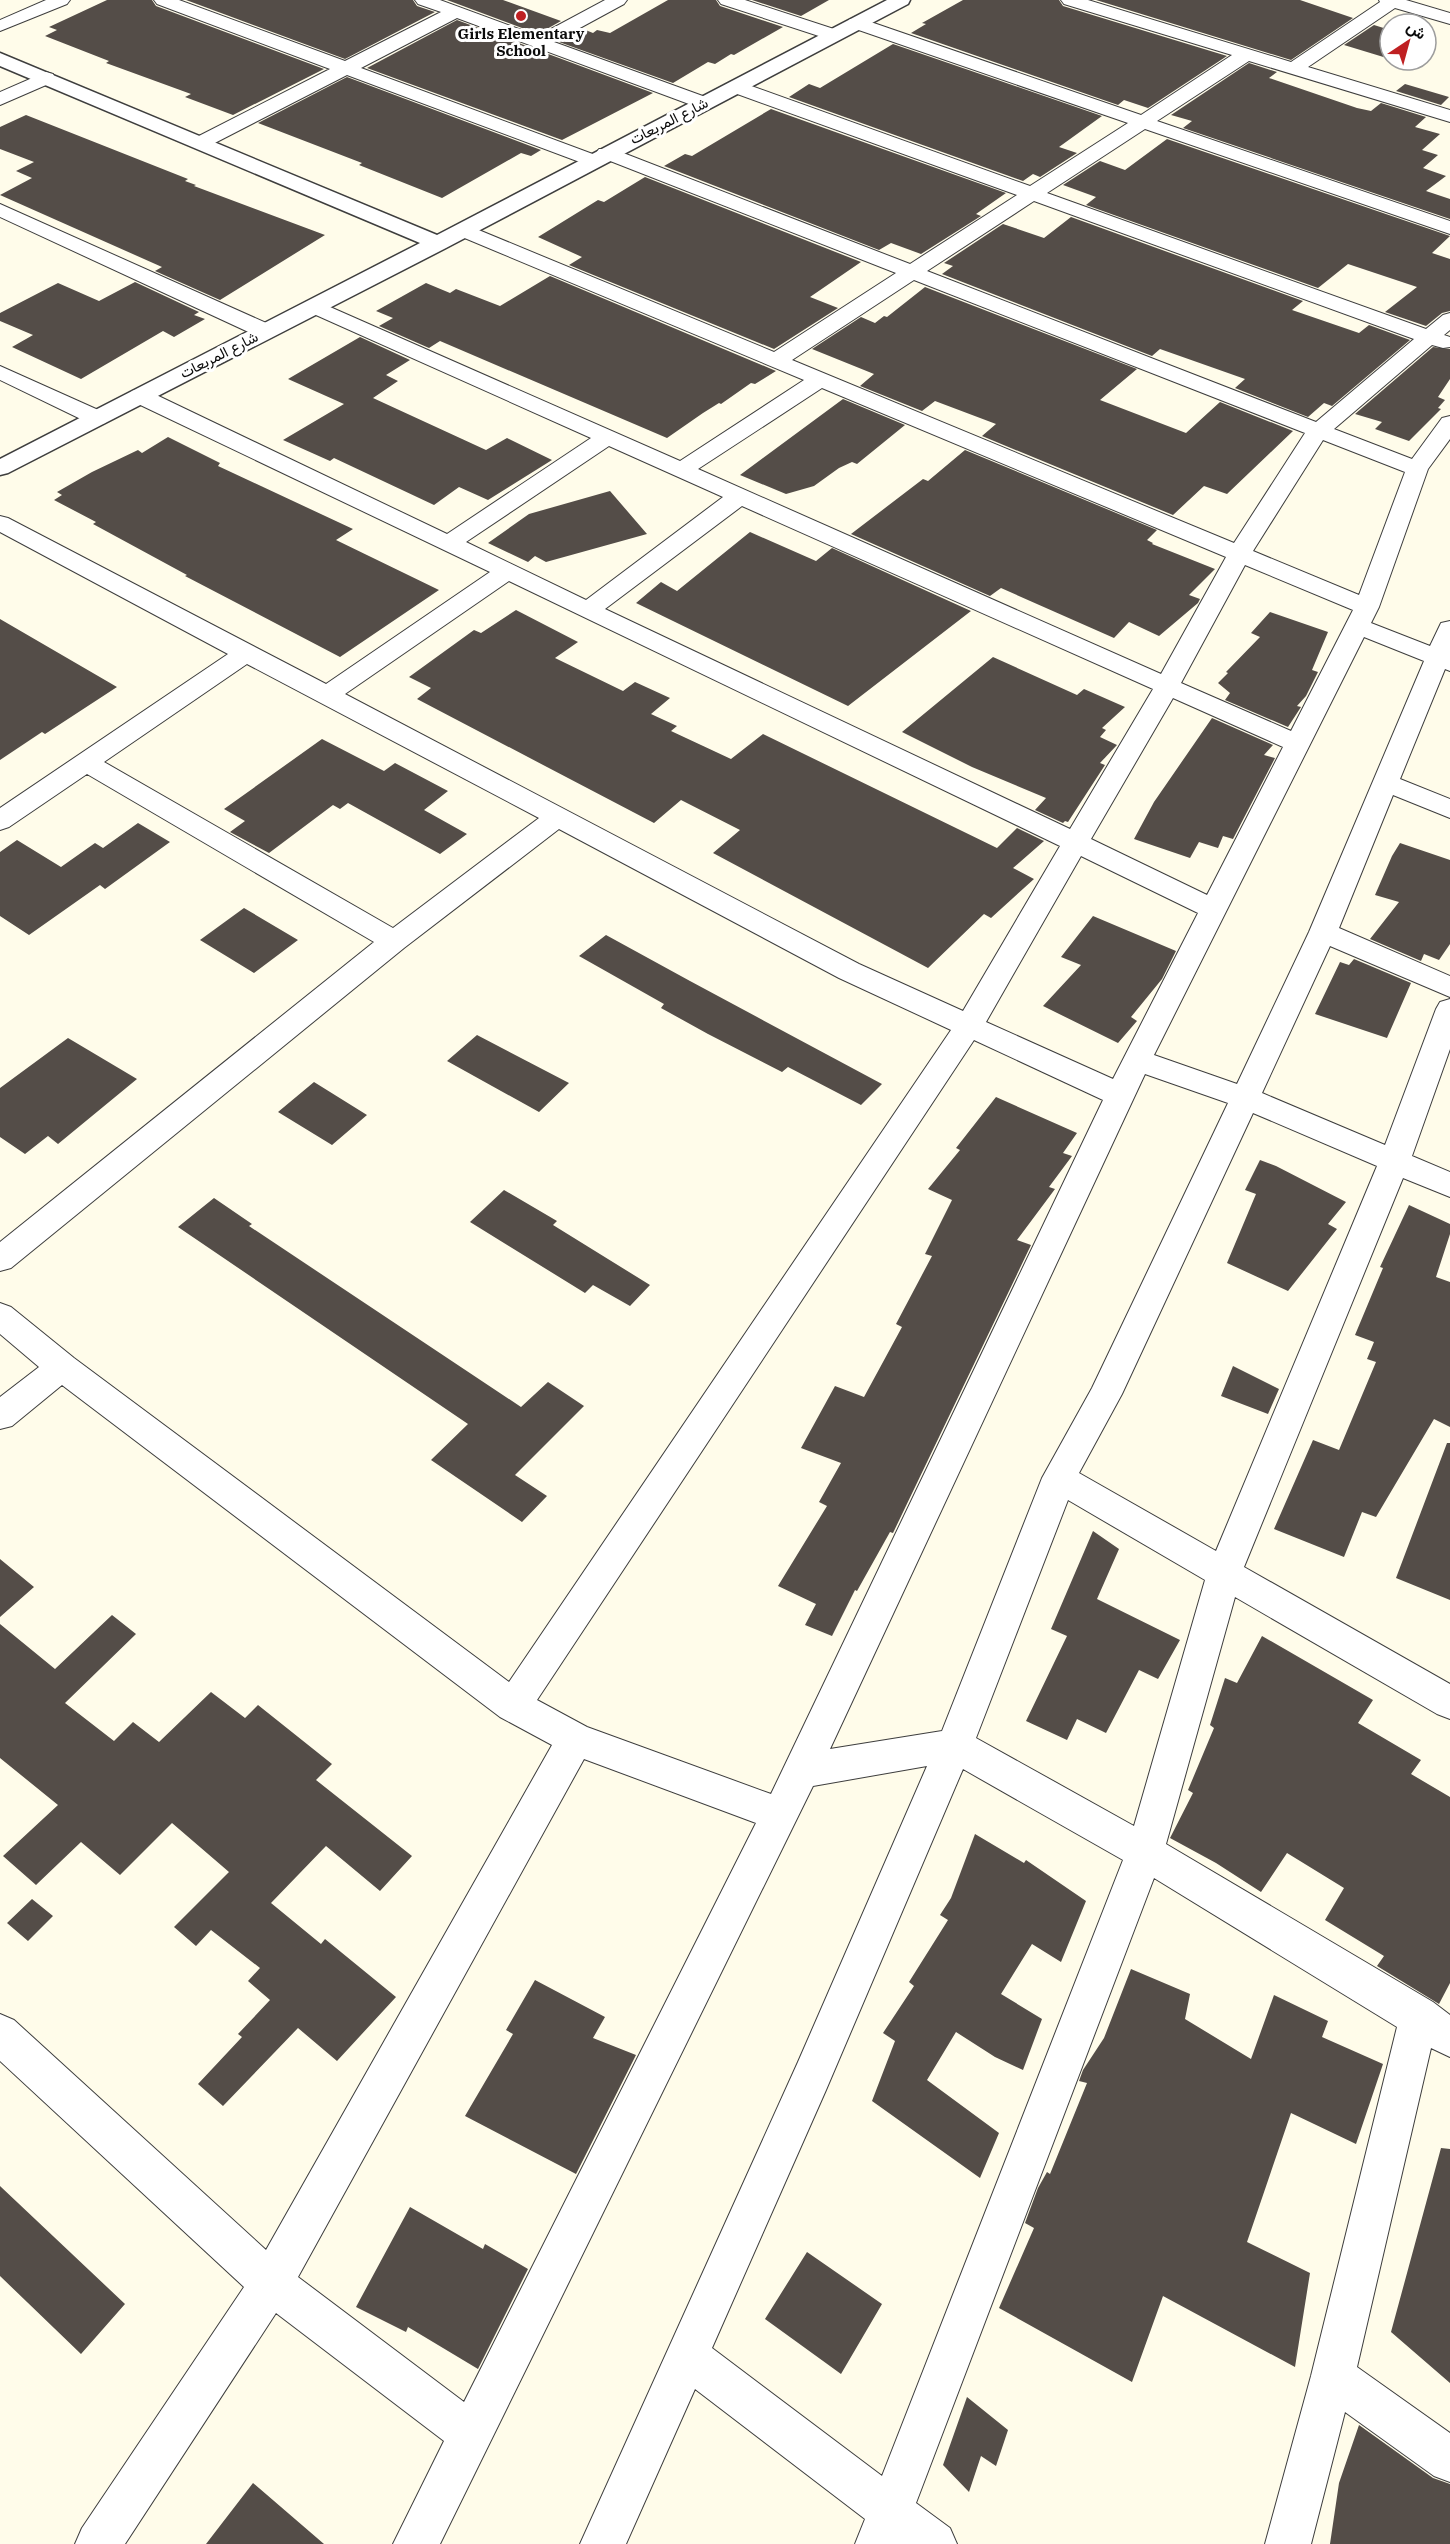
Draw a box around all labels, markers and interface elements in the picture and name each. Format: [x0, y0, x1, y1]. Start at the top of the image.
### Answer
marker: Girls Elementary School [514, 9, 528, 23]
north arrow [1378, 12, 1438, 72]
text: ش [1403, 16, 1430, 44]
place label: Girls Elementary School [458, 24, 585, 60]
street label: شارع المربعات [626, 93, 712, 150]
street label: شارع المربعات [176, 327, 262, 384]

